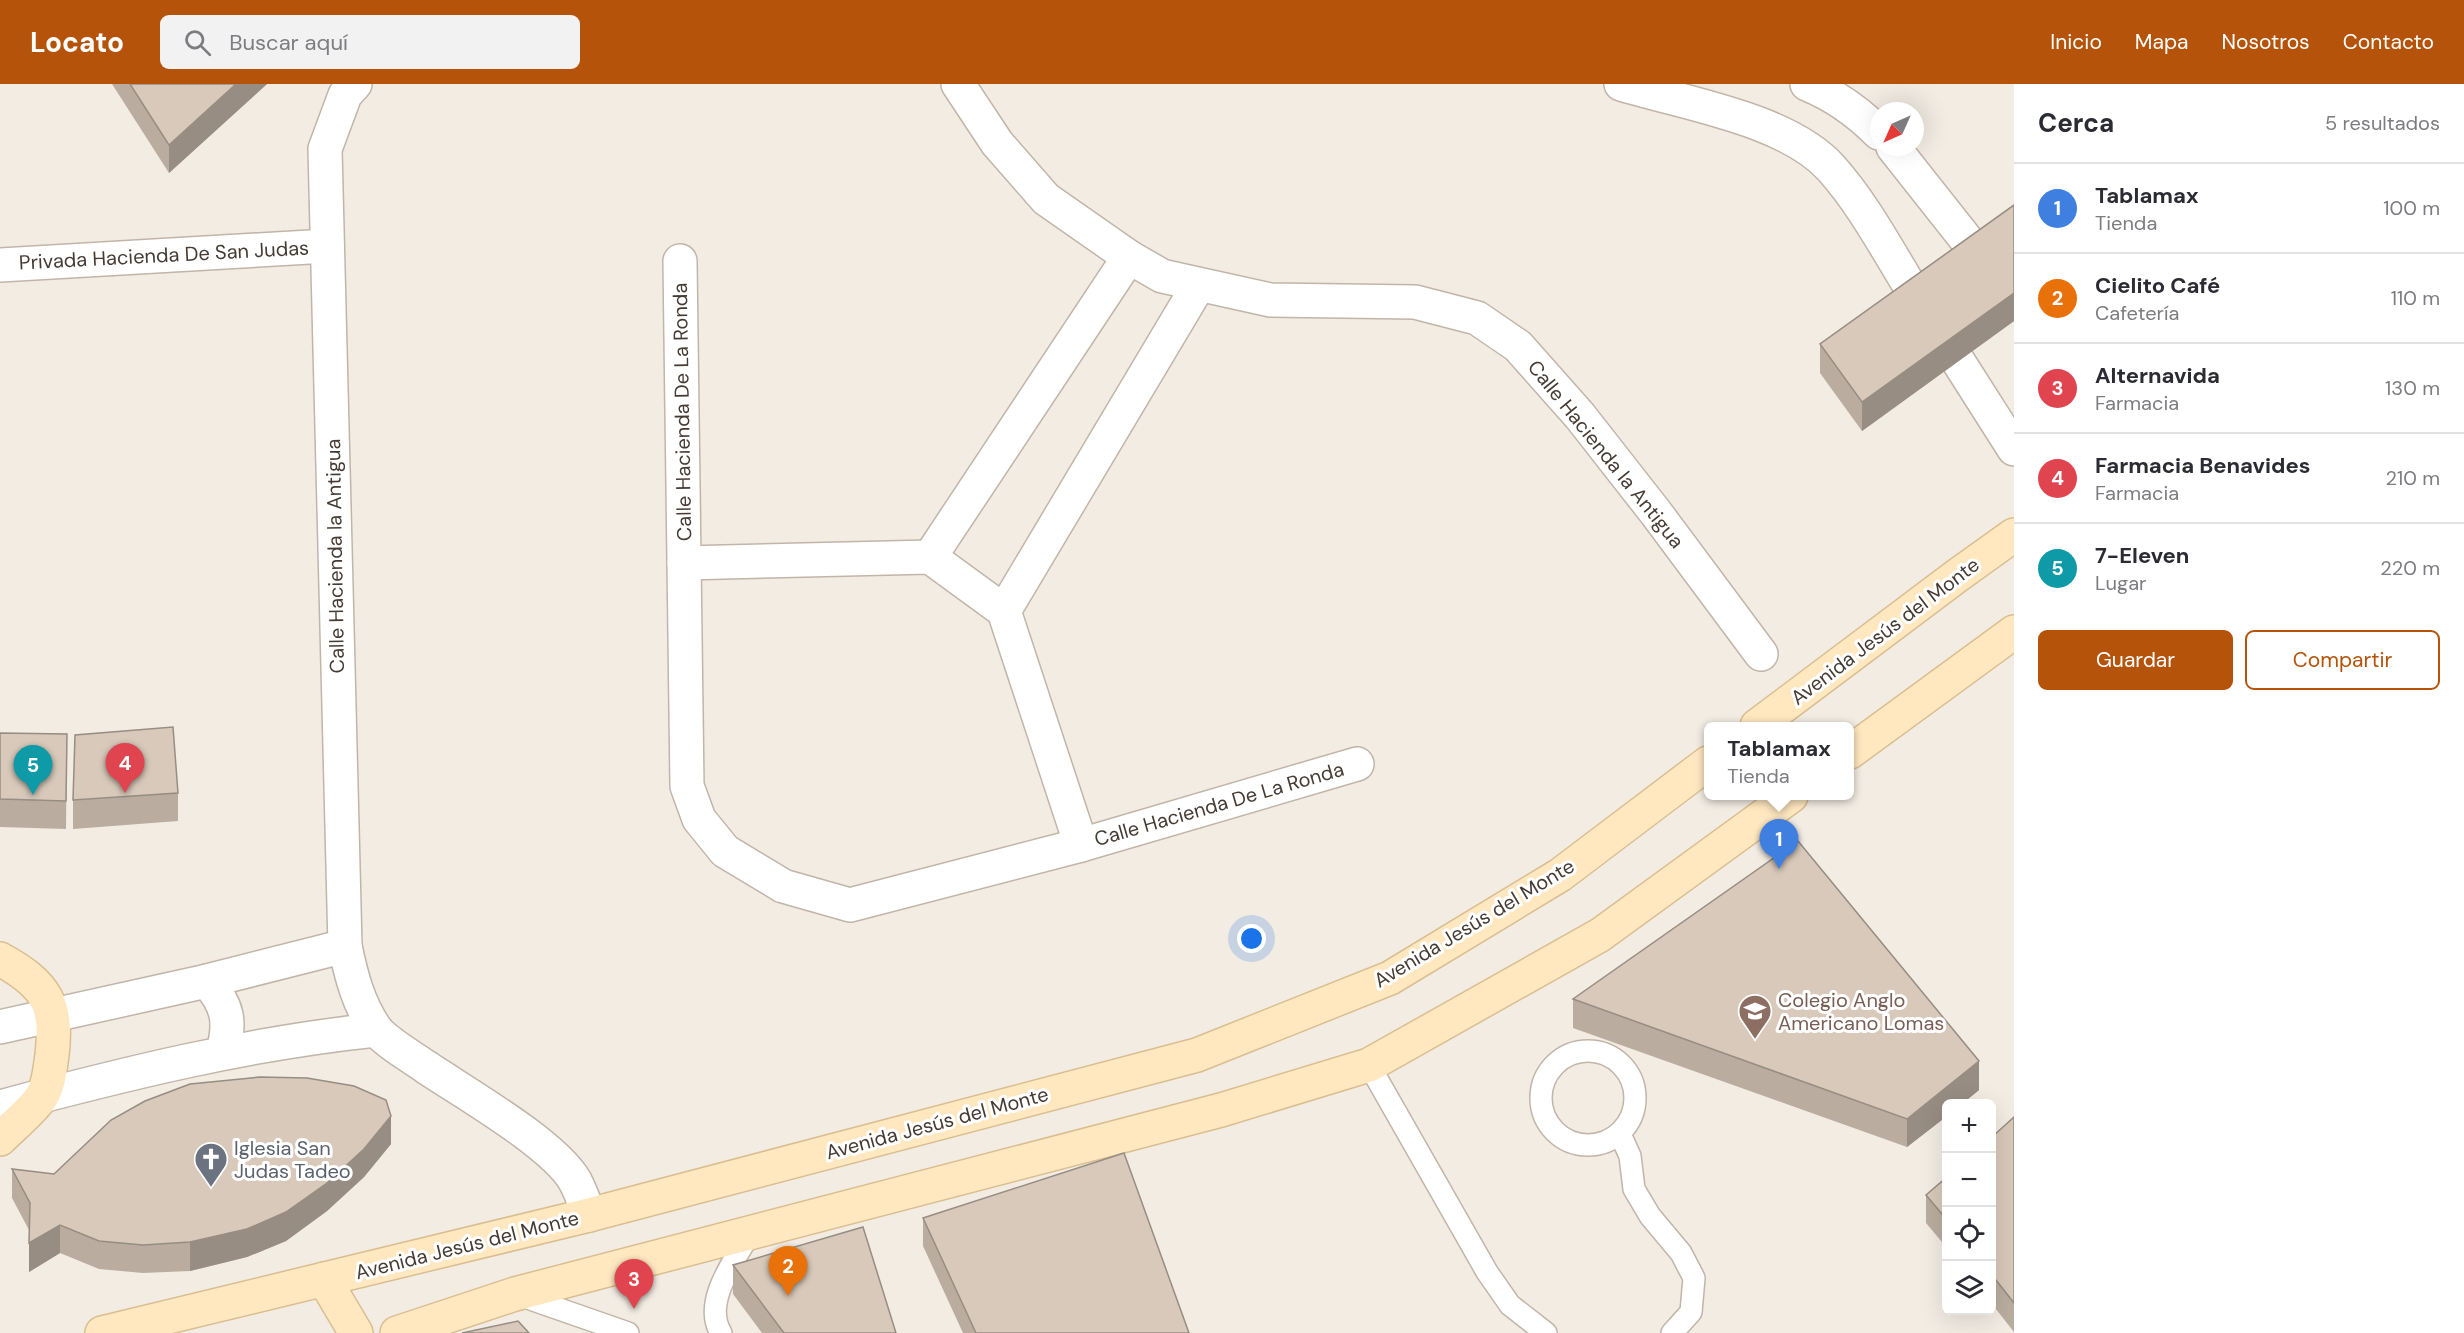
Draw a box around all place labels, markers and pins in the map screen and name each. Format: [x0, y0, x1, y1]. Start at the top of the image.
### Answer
pin: 4 [106, 744, 144, 793]
pin: 5 [14, 746, 52, 795]
pin: 1 [1760, 820, 1798, 869]
place label: Colegio Anglo Americano Lomas [1778, 987, 1944, 1036]
school or university icon: Colegio Anglo Americano Lomas [1737, 993, 1773, 1040]
place label: Iglesia San Judas Tadeo [234, 1135, 351, 1184]
church icon: Iglesia San Judas Tadeo [193, 1141, 229, 1188]
pin: 2 [768, 1246, 808, 1296]
pin: 3 [614, 1260, 654, 1309]

